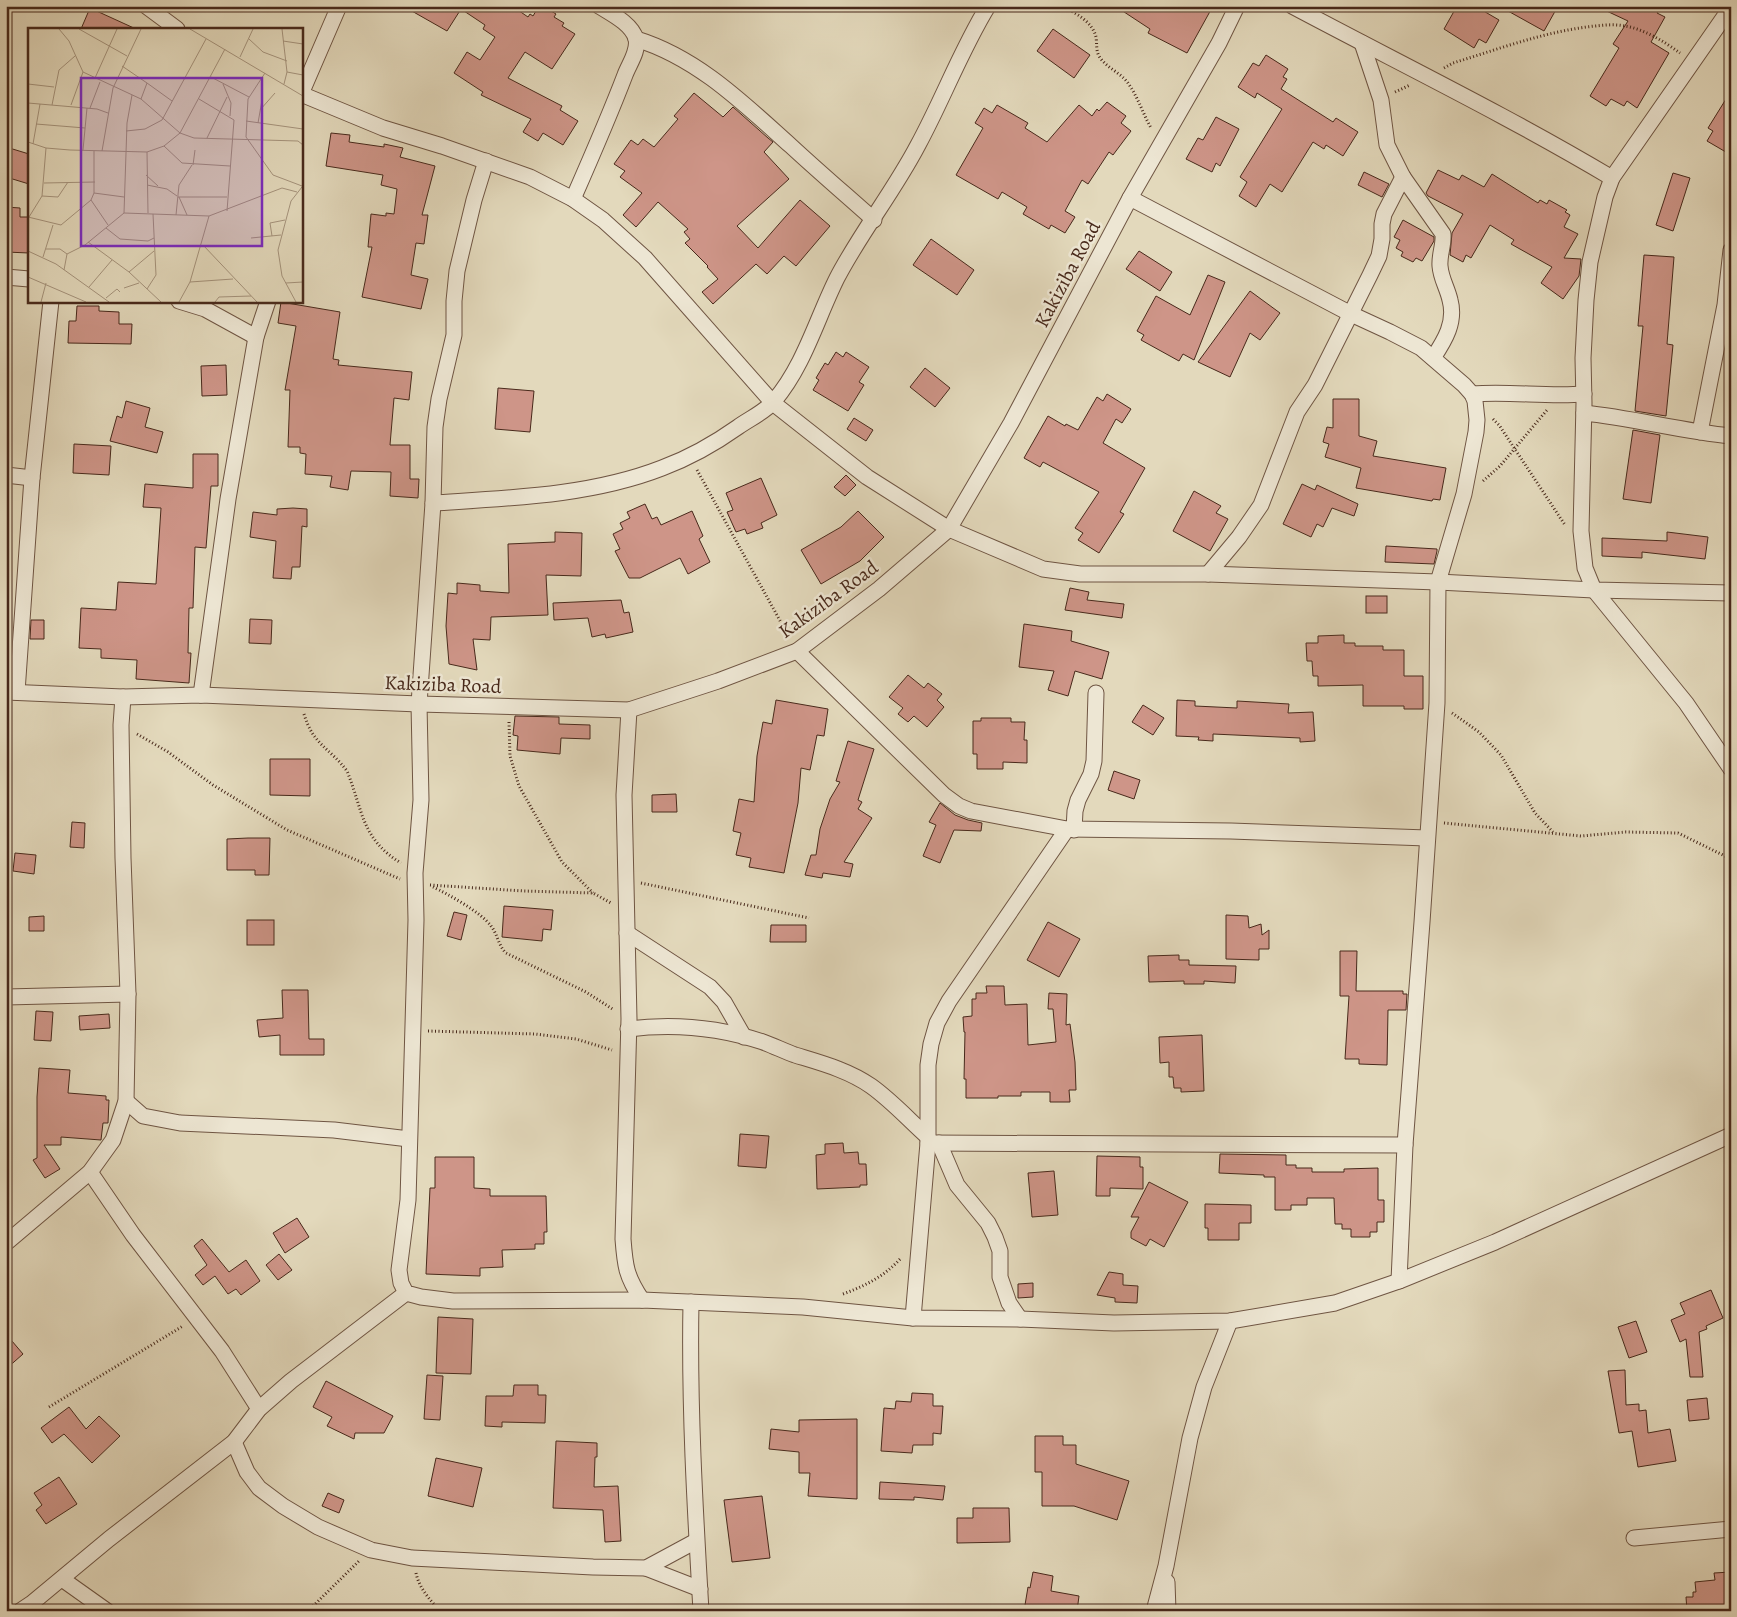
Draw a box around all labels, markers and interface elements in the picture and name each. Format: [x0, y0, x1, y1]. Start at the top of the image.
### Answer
inset map [28, 28, 302, 302]
street label: Kakiziba Road [1028, 216, 1107, 332]
street label: Kakiziba Road [773, 554, 884, 645]
street label: Kakiziba Road [384, 669, 502, 700]

